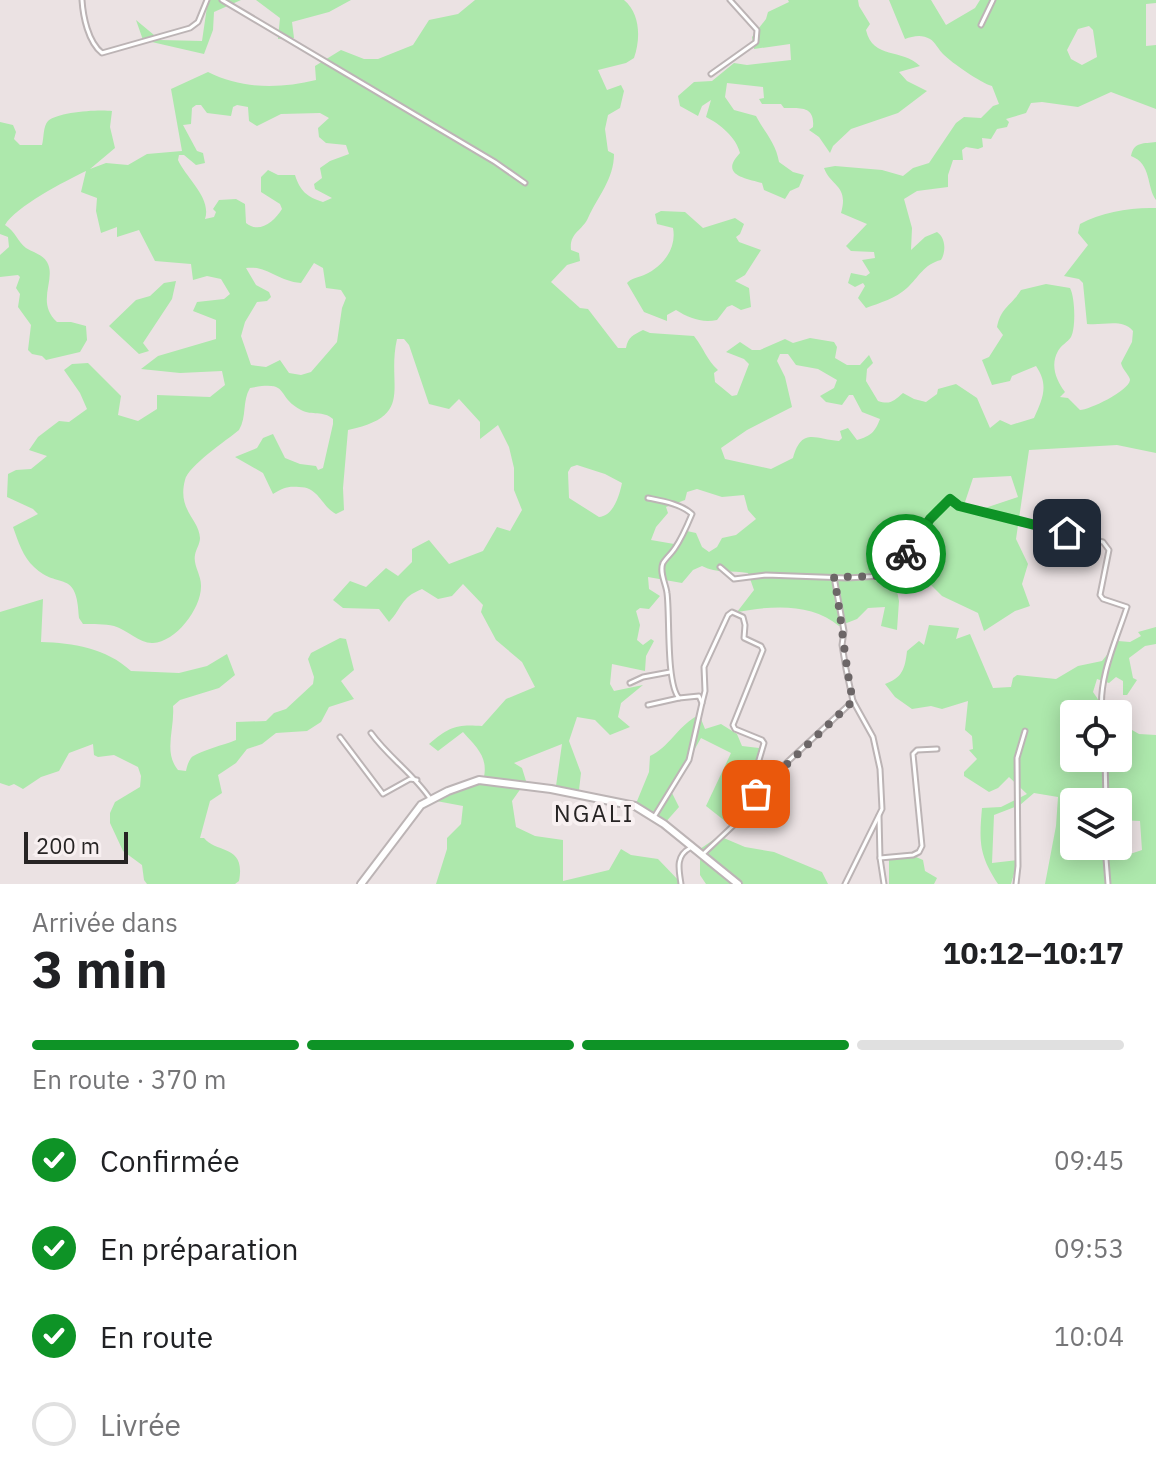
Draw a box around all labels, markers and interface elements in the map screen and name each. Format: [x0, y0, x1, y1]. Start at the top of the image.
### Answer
pin [1033, 499, 1101, 567]
icon: home [1045, 511, 1089, 555]
courier [866, 514, 946, 594]
icon: bike [884, 532, 928, 576]
map controls [1060, 700, 1132, 860]
button: locate [1060, 700, 1132, 772]
pin [722, 760, 790, 828]
icon: bag [734, 772, 778, 816]
button: layers [1060, 788, 1132, 860]
district label: NGALI [554, 797, 634, 829]
scale bar [24, 828, 128, 864]
text: 200 m [36, 831, 100, 860]
text: Arrivée dans [32, 905, 178, 939]
text: 10:12–10:17 [943, 933, 1124, 972]
text: 3 min [32, 935, 168, 1002]
text: En route · 370 m [32, 1062, 226, 1096]
icon: check [32, 1138, 76, 1182]
text: Confirmée [100, 1141, 240, 1180]
text: 09:45 [1054, 1143, 1124, 1177]
icon: check [32, 1226, 76, 1270]
text: En préparation [100, 1229, 299, 1268]
text: 09:53 [1054, 1231, 1124, 1265]
icon: check [32, 1314, 76, 1358]
text: En route [100, 1317, 213, 1356]
text: 10:04 [1054, 1319, 1124, 1353]
text: Livrée [100, 1405, 181, 1444]

